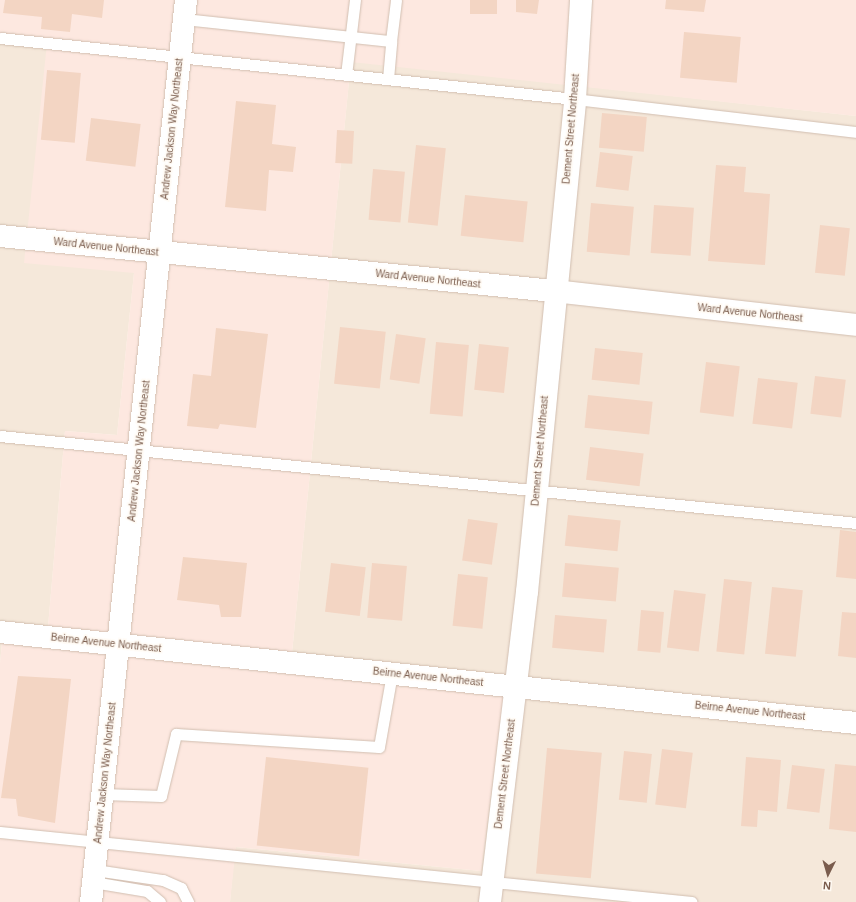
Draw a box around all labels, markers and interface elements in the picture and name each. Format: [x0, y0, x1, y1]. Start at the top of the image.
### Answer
street label: Andrew Jackson Way Northeast [159, 58, 185, 200]
street label: Dement Street Northeast [560, 73, 582, 185]
street label: Ward Avenue Northeast [53, 235, 159, 259]
street label: Ward Avenue Northeast [375, 267, 481, 291]
street label: Ward Avenue Northeast [697, 301, 803, 325]
street label: Andrew Jackson Way Northeast [126, 380, 152, 522]
street label: Dement Street Northeast [529, 395, 551, 507]
street label: Beirne Avenue Northeast [50, 631, 162, 655]
street label: Beirne Avenue Northeast [372, 665, 484, 689]
street label: Beirne Avenue Northeast [694, 699, 806, 723]
street label: Andrew Jackson Way Northeast [92, 702, 118, 844]
street label: Dement Street Northeast [492, 718, 518, 830]
north arrow [808, 854, 848, 894]
text: N [822, 880, 831, 892]

